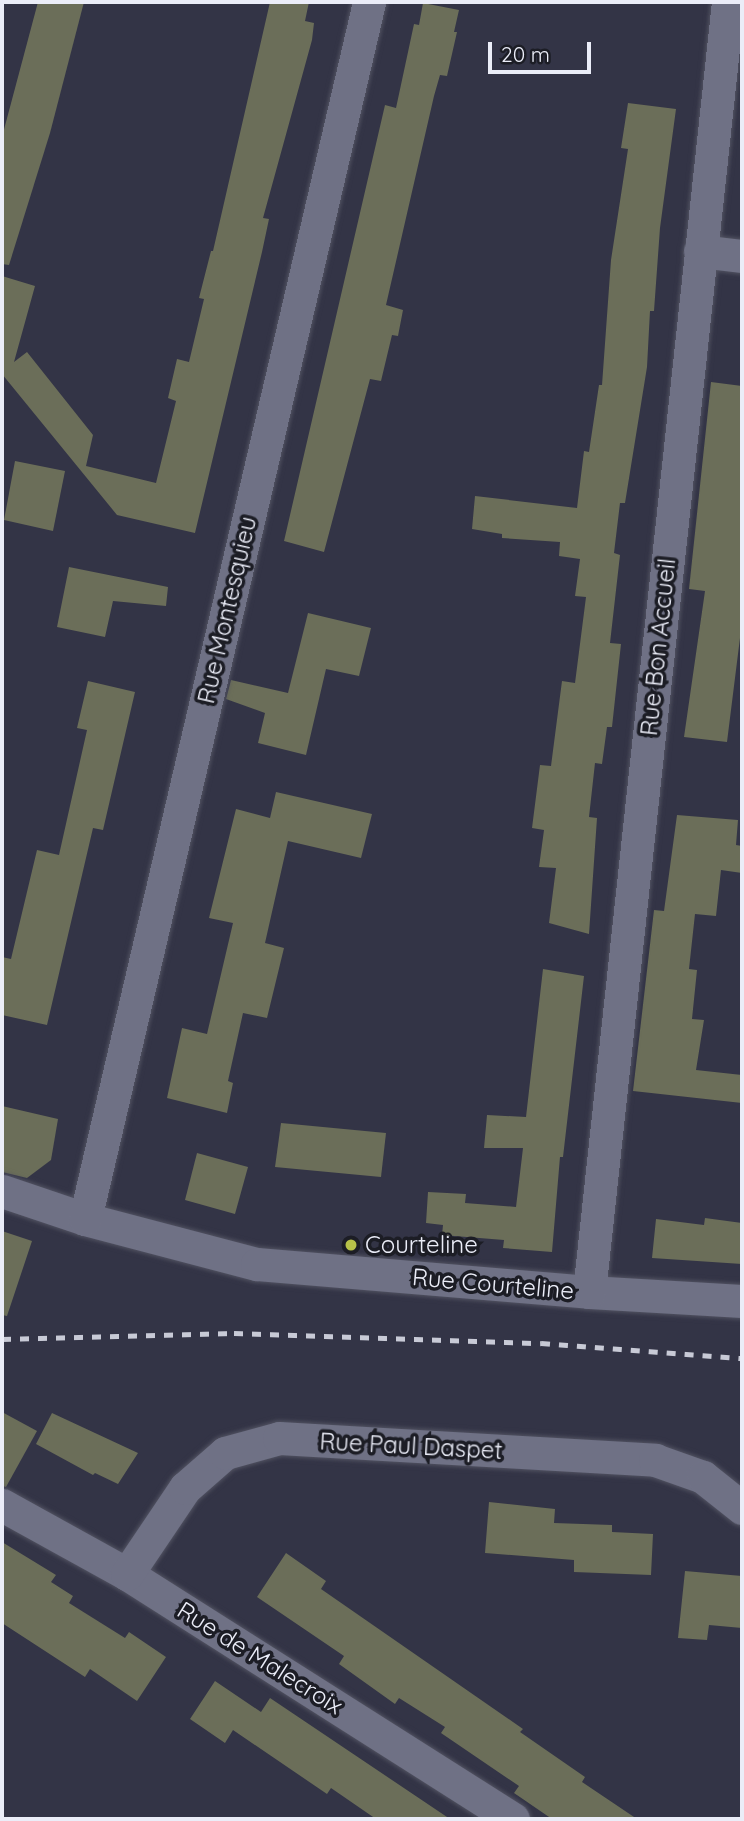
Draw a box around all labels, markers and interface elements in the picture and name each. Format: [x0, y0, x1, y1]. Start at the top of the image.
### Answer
scale bar [492, 28, 595, 72]
text: 20 m [501, 41, 550, 67]
street label: Rue Montesquieu [191, 514, 263, 706]
street label: Rue Bon Accueil [634, 557, 682, 737]
place label: Courteline [365, 1231, 478, 1259]
marker: Courteline [343, 1237, 359, 1253]
street label: Rue Courteline [411, 1263, 575, 1305]
street label: Rue Paul Daspet [319, 1427, 503, 1465]
street label: Rue de Malecroix [172, 1595, 348, 1721]

